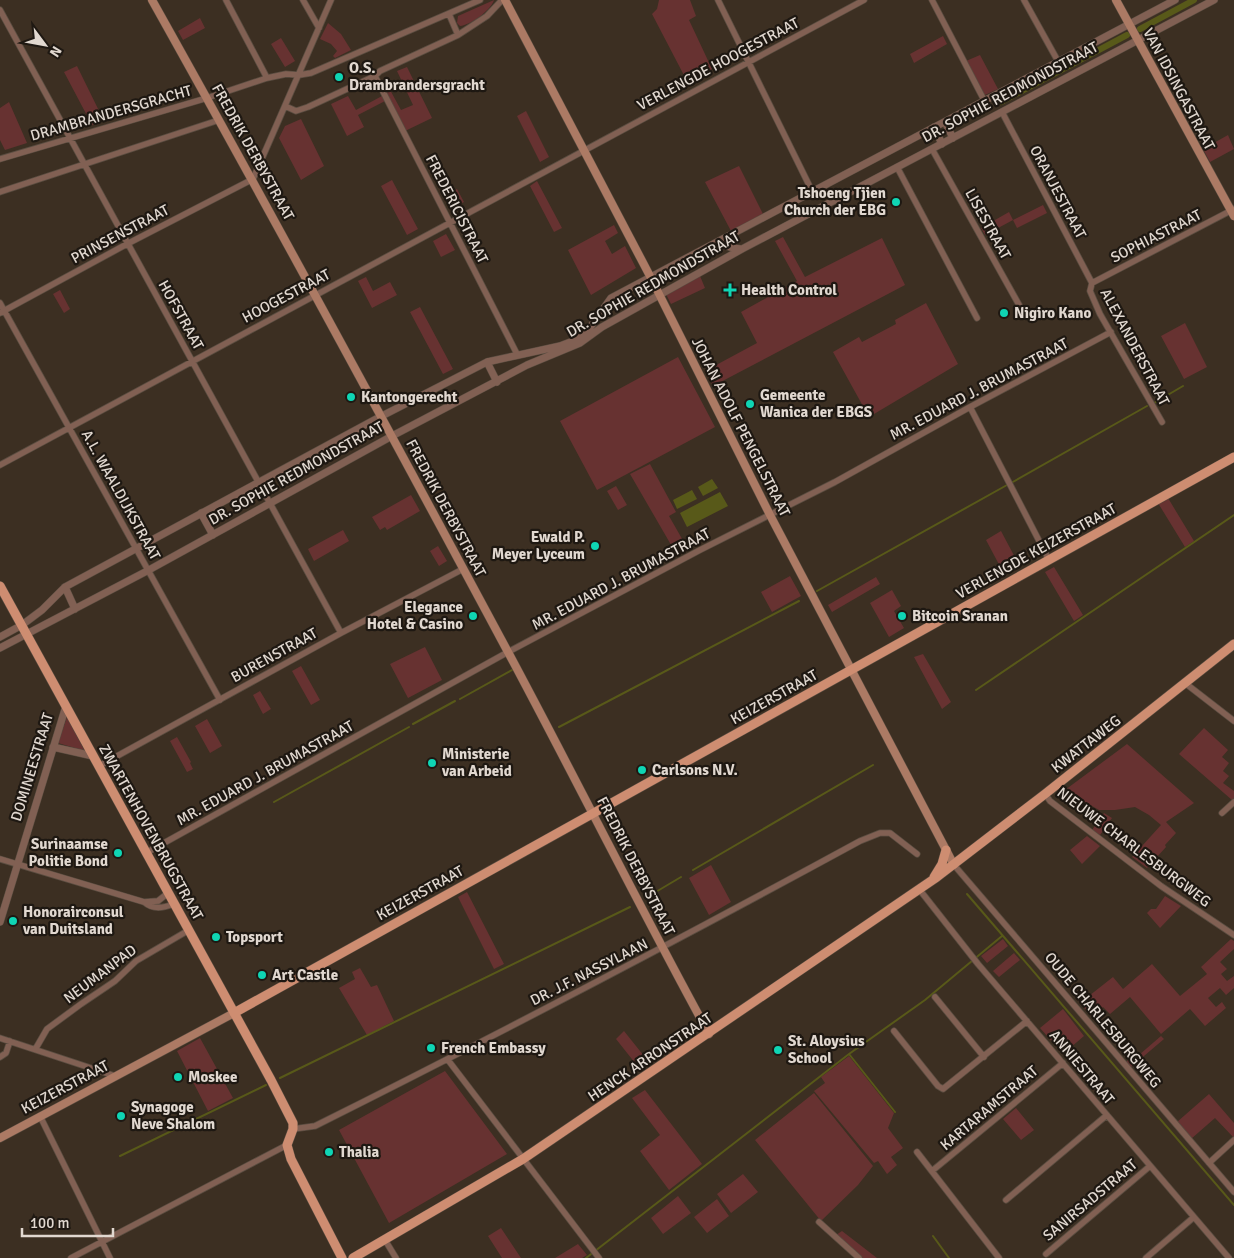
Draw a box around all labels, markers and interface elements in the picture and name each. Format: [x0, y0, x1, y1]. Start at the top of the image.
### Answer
street label: VERLENGDE HOOGESTRAAT [634, 13, 803, 114]
north arrow [20, 20, 70, 70]
street label: VAN IDSINGASTRAAT [1139, 25, 1219, 154]
street label: DR. SOPHIE REDMONDSTRAAT [919, 37, 1102, 146]
text: N [46, 43, 65, 60]
place label: O.S. Drambrandersgracht [349, 59, 485, 94]
marker: O.S. Drambrandersgracht [333, 71, 345, 83]
street label: DRAMBRANDERSGRACHT [28, 81, 194, 145]
street label: FREDRIK DERBYSTRAAT [208, 81, 298, 224]
street label: ORANJESTRAAT [1026, 142, 1090, 242]
street label: FREDERICISTRAAT [422, 152, 492, 267]
place label: Tshoeng Tjien Church der EBG [784, 184, 886, 219]
street label: LISESTRAAT [961, 185, 1015, 263]
marker: Tshoeng Tjien Church der EBG [890, 196, 902, 208]
street label: PRINSENSTRAAT [68, 200, 173, 267]
street label: SOPHIASTRAAT [1108, 205, 1205, 267]
street label: DR. SOPHIE REDMONDSTRAAT [563, 227, 743, 341]
street label: HOOGESTRAAT [239, 265, 334, 327]
street label: HOFSTRAAT [154, 277, 208, 354]
place label: Health Control [741, 281, 837, 299]
marker: Health Control [723, 283, 737, 297]
street label: ALEXANDERSTRAAT [1097, 285, 1174, 409]
place label: Nigiro Kano [1014, 304, 1091, 322]
marker: Nigiro Kano [998, 307, 1010, 319]
street label: JOHAN ADOLF PENGELSTRAAT [688, 334, 794, 520]
street label: MR. EDUARD J. BRUMASTRAAT [887, 334, 1072, 444]
place label: Gemeente Wanica der EBGS [760, 386, 872, 421]
place label: Kantongerecht [361, 388, 458, 406]
marker: Kantongerecht [345, 391, 357, 403]
marker: Gemeente Wanica der EBGS [744, 398, 756, 410]
street label: DR. SOPHIE REDMONDSTRAAT [205, 417, 387, 529]
street label: A.L. WAALDIJKSTRAAT [78, 427, 165, 564]
street label: FREDRIK DERBYSTRAAT [402, 436, 490, 580]
street label: VERLENGDE KEIZERSTRAAT [953, 499, 1120, 603]
street label: MR. EDUARD J. BRUMASTRAAT [529, 524, 714, 634]
place label: Ewald P. Meyer Lyceum [492, 528, 585, 563]
marker: Ewald P. Meyer Lyceum [589, 540, 601, 552]
place label: Elegance Hotel & Casino [367, 598, 463, 633]
place label: Bitcoin Sranan [912, 607, 1008, 625]
marker: Elegance Hotel & Casino [467, 610, 479, 622]
marker: Bitcoin Sranan [896, 610, 908, 622]
street label: BURENSTRAAT [228, 624, 321, 686]
street label: KEIZERSTRAAT [727, 665, 821, 728]
street label: DOMINEESTRAAT [7, 710, 57, 823]
street label: KWATTAWEG [1048, 711, 1124, 777]
street label: MR. EDUARD J. BRUMASTRAAT [173, 716, 357, 829]
street label: ZWARTENHOVENBRUGSTRAAT [95, 741, 207, 924]
place label: Ministerie van Arbeid [441, 745, 512, 780]
marker: Ministerie van Arbeid [426, 757, 438, 769]
place label: Carlsons N.V. [652, 761, 738, 779]
marker: Carlsons N.V. [636, 764, 648, 776]
street label: NIEUWE CHARLESBURGWEG [1054, 783, 1214, 911]
street label: FREDRIK DERBYSTRAAT [593, 794, 679, 939]
place label: Surinaamse Politie Bond [29, 835, 108, 870]
marker: Surinaamse Politie Bond [112, 847, 124, 859]
street label: KEIZERSTRAAT [373, 861, 467, 924]
place label: Honorairconsul van Duitsland [22, 903, 124, 938]
marker: Honorairconsul van Duitsland [7, 915, 19, 927]
place label: Topsport [226, 928, 283, 946]
marker: Topsport [210, 931, 222, 943]
street label: DR. J.F. NASSYLAAN [527, 935, 651, 1009]
street label: NEUMANPAD [60, 941, 140, 1007]
street label: OUDE CHARLESBURGWEG [1041, 948, 1165, 1092]
place label: Art Castle [272, 966, 338, 984]
marker: Art Castle [256, 969, 268, 981]
street label: HENCK ARRONSTRAAT [584, 1008, 716, 1105]
street label: ANNIESTRAAT [1046, 1026, 1119, 1108]
place label: St. Aloysius School [788, 1032, 865, 1067]
place label: French Embassy [441, 1039, 546, 1057]
marker: French Embassy [425, 1042, 437, 1054]
marker: St. Aloysius School [772, 1044, 784, 1056]
street label: KEIZERSTRAAT [18, 1056, 113, 1118]
street label: KARTARAMSTRAAT [936, 1062, 1042, 1154]
place label: Moskee [188, 1068, 237, 1086]
marker: Moskee [172, 1071, 184, 1083]
place label: Synagoge Neve Shalom [131, 1098, 215, 1133]
marker: Synagoge Neve Shalom [115, 1110, 127, 1122]
place label: Thalia [339, 1143, 379, 1161]
marker: Thalia [323, 1146, 335, 1158]
street label: SANIRSADSTRAAT [1039, 1155, 1141, 1245]
scale bar [22, 1206, 114, 1238]
text: 100 m [30, 1214, 70, 1232]

